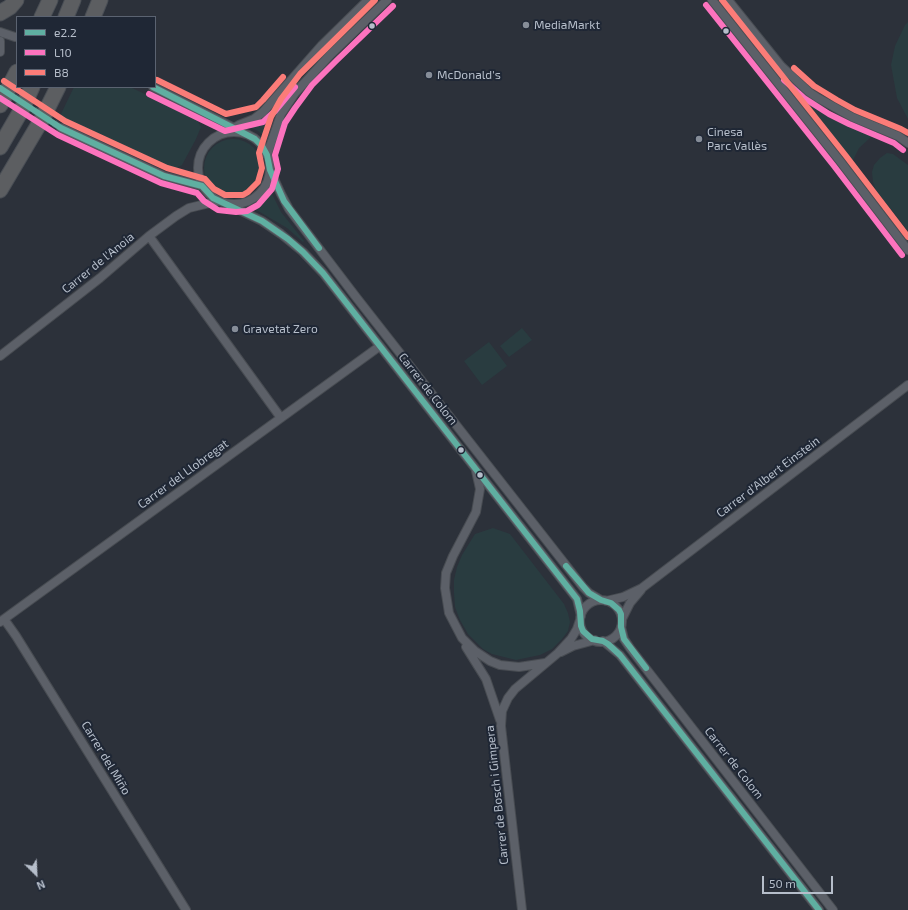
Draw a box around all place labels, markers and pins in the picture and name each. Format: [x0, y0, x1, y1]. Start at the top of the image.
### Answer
place label: MediaMarkt [534, 18, 600, 32]
marker: MediaMarkt [521, 20, 531, 30]
unlabelled marker [367, 21, 377, 31]
unlabelled marker [721, 26, 731, 36]
place label: McDonald's [437, 68, 501, 82]
marker: McDonald's [424, 70, 434, 80]
place label: Cinesa Parc Vallès [707, 125, 767, 153]
marker: Cinesa Parc Vallès [694, 134, 704, 144]
place label: Gravetat Zero [243, 322, 318, 336]
marker: Gravetat Zero [230, 324, 240, 334]
unlabelled marker [456, 445, 466, 455]
unlabelled marker [475, 470, 485, 480]

